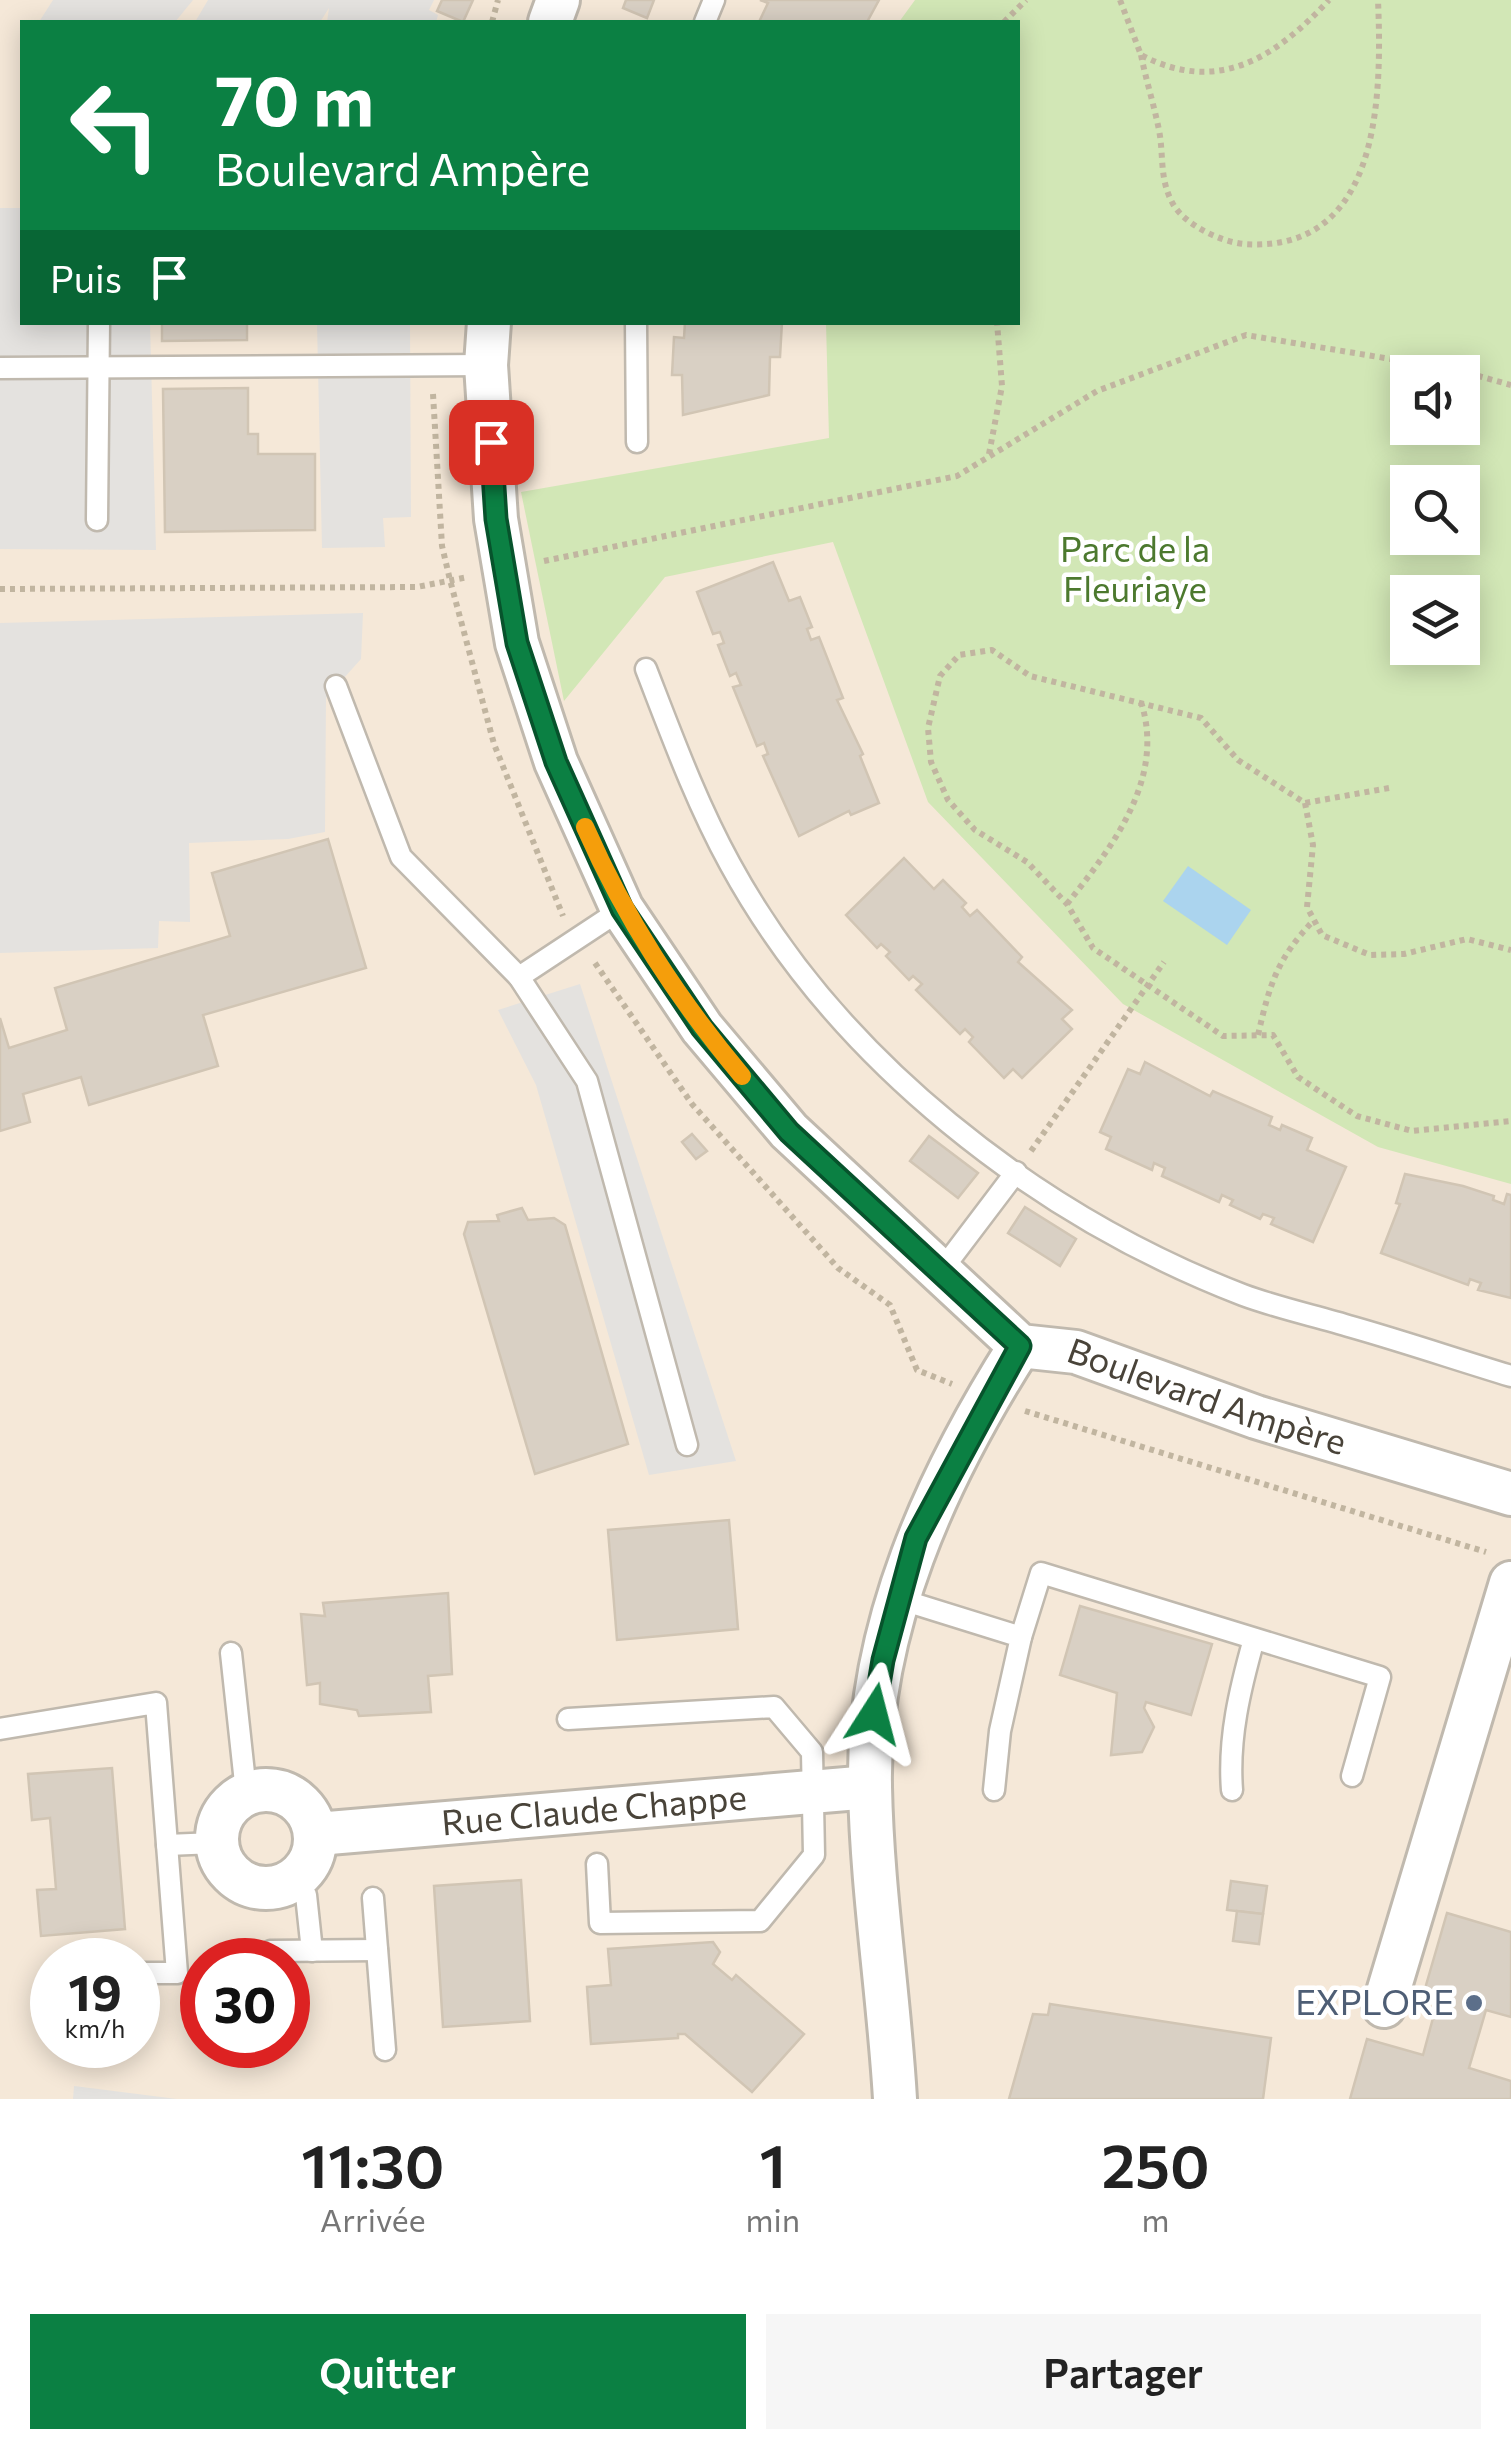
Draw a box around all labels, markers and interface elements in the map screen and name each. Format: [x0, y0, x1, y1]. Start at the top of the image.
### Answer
text: 70 m [215, 55, 374, 140]
icon: left [50, 60, 180, 190]
text: Boulevard Ampère [215, 140, 590, 195]
icon: arrive [142, 250, 197, 305]
text: Puis [50, 254, 122, 301]
map controls [1390, 355, 1480, 665]
button: sound [1390, 355, 1480, 445]
pin [449, 400, 534, 485]
icon: arrive [464, 415, 519, 470]
button: search [1390, 465, 1480, 555]
park label: Parc de la Fleuriaye [1060, 526, 1210, 609]
button: layers [1390, 575, 1480, 665]
street label: Boulevard Ampère [1062, 1327, 1352, 1462]
position arrow [822, 1662, 926, 1766]
street label: Rue Claude Chappe [439, 1774, 748, 1842]
speed limit sign: 30 [180, 1938, 310, 2068]
text: 19 [68, 1960, 122, 2021]
place label: EXPLORE [1295, 1979, 1454, 2022]
marker: EXPLORE [1463, 1992, 1485, 2014]
text: km/h [65, 2013, 125, 2043]
text: 11:30 [301, 2127, 444, 2200]
text: 1 [760, 2127, 786, 2200]
text: 250 [1101, 2127, 1210, 2200]
text: Arrivée [320, 2199, 426, 2239]
text: min [746, 2199, 800, 2239]
text: m [1142, 2199, 1170, 2239]
button: Quitter [30, 2314, 746, 2429]
button: Partager [766, 2314, 1481, 2429]

